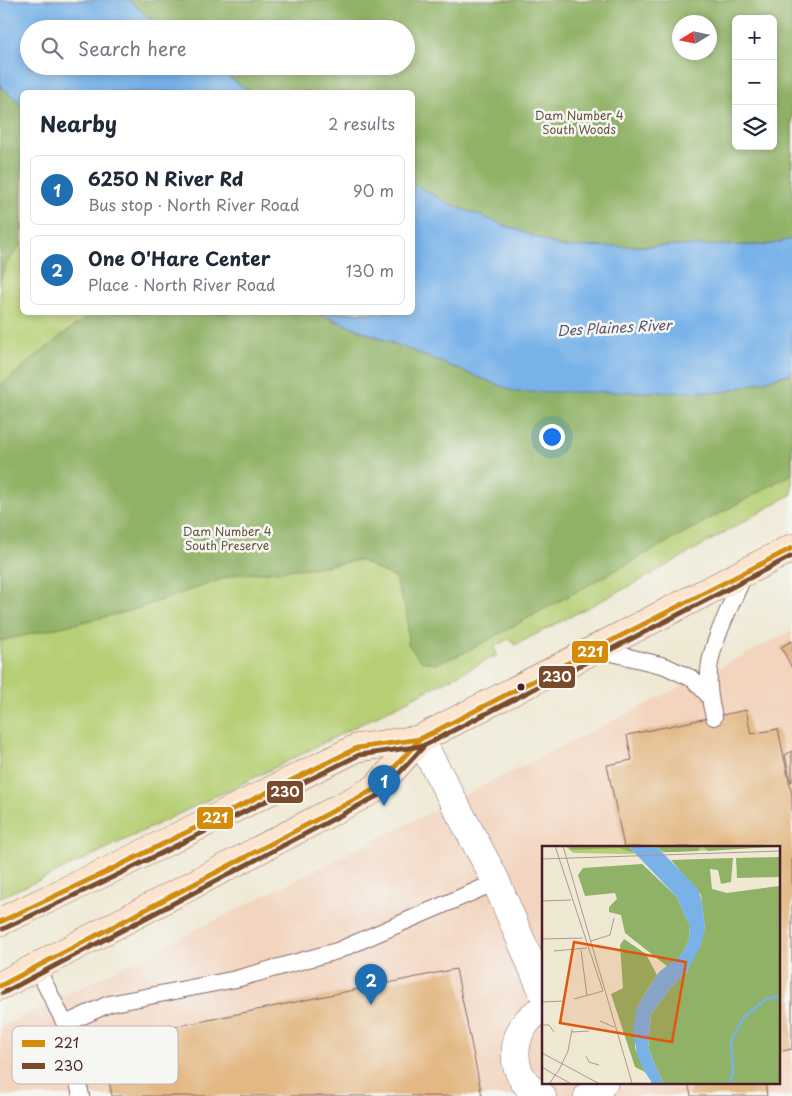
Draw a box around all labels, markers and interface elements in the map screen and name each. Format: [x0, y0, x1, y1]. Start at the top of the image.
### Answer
north arrow [672, 15, 717, 60]
map controls [732, 15, 777, 150]
button: + [732, 15, 777, 60]
search box [20, 20, 415, 75]
icon: search [38, 34, 66, 62]
text: Search here [78, 34, 187, 62]
button: − [732, 60, 777, 105]
button: layers [732, 105, 777, 150]
park label: Dam Number 4 South Woods [534, 106, 624, 138]
text: Nearby [40, 107, 117, 139]
text: 2 results [328, 111, 395, 135]
text: 6250 N River Rd [88, 164, 244, 192]
text: 1 [53, 178, 61, 202]
text: 90 m [353, 178, 394, 202]
text: Bus stop · North River Road [88, 192, 299, 216]
text: One O'Hare Center [88, 244, 270, 272]
text: 2 [51, 258, 63, 282]
text: 130 m [346, 258, 394, 282]
text: Place · North River Road [88, 272, 276, 296]
water label: Des Plaines River [556, 314, 674, 341]
your location [539, 424, 565, 450]
park label: Dam Number 4 South Preserve [182, 522, 272, 554]
line badge: 221 [571, 640, 609, 664]
text: 221 [577, 641, 603, 662]
line badge: 230 [538, 665, 576, 689]
text: 230 [542, 666, 572, 687]
unlabelled marker [516, 682, 526, 692]
pin: 1 [368, 765, 400, 806]
line badge: 230 [266, 780, 304, 804]
text: 230 [270, 781, 300, 802]
line badge: 221 [196, 806, 234, 830]
text: 221 [202, 807, 228, 828]
inset map [542, 846, 780, 1084]
pin: 2 [355, 964, 387, 1005]
legend [12, 1026, 178, 1084]
text: 221 [54, 1032, 79, 1053]
text: 230 [54, 1055, 83, 1076]

